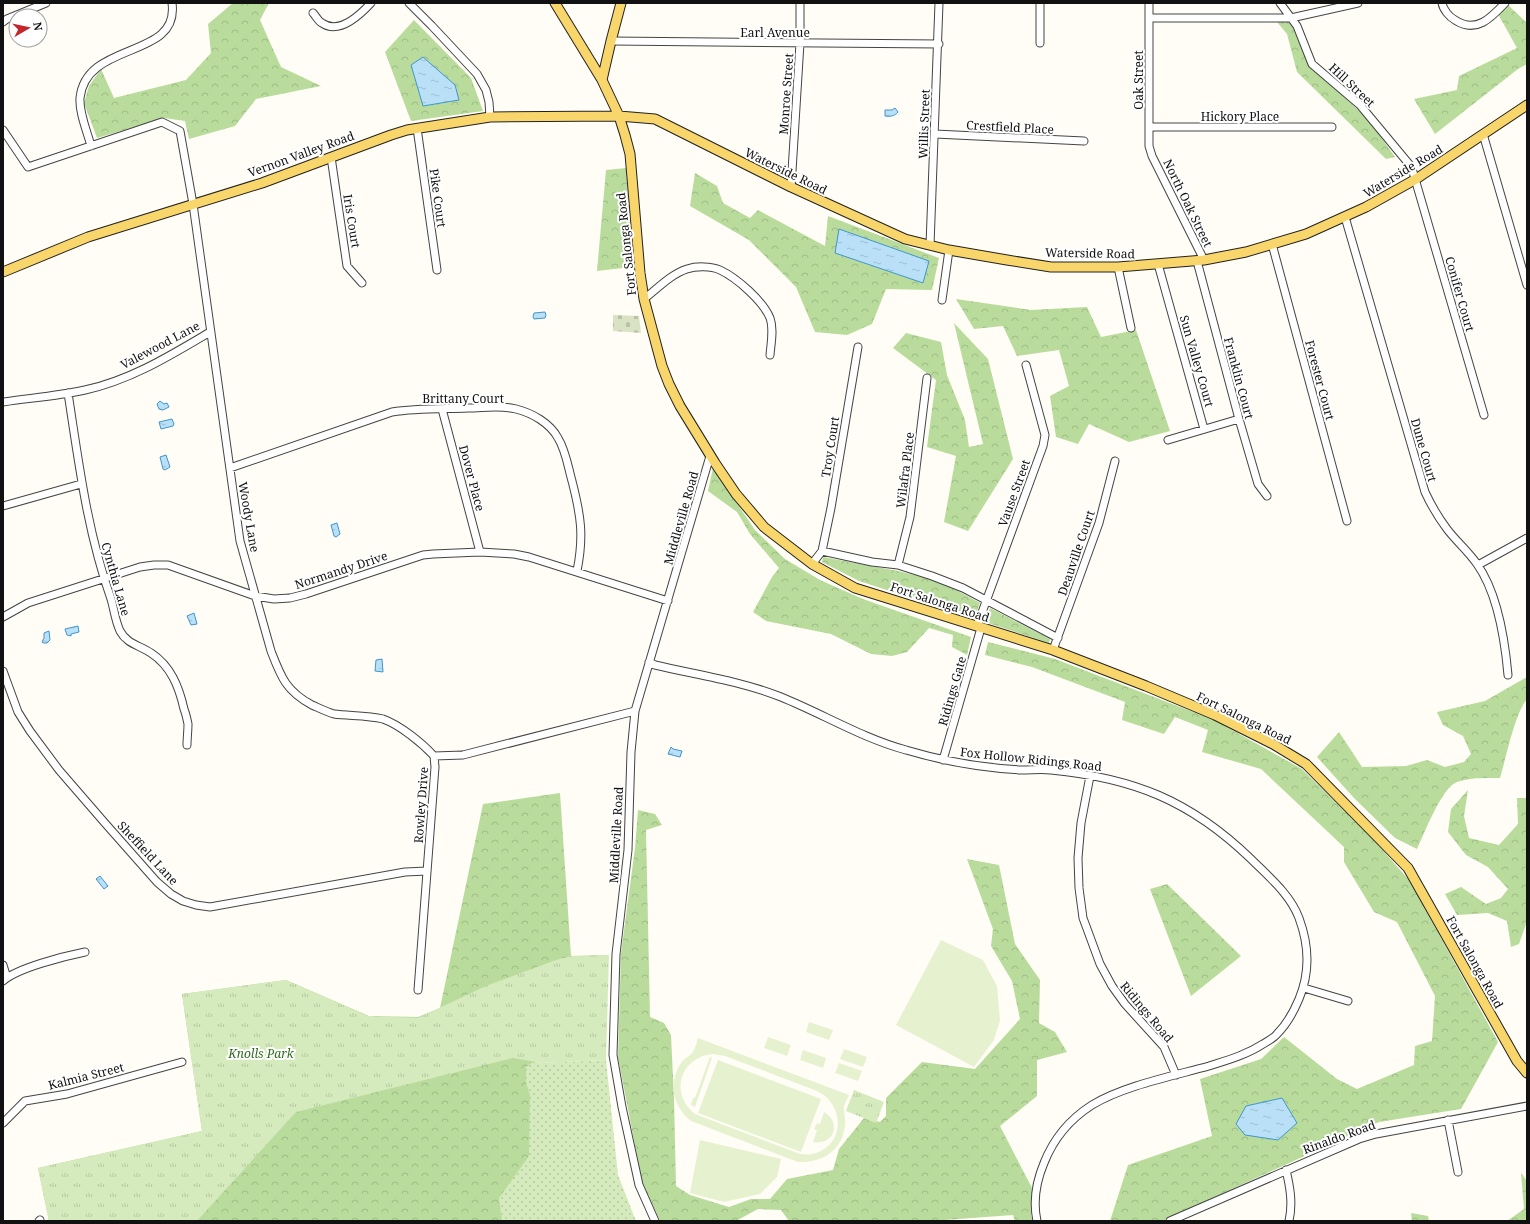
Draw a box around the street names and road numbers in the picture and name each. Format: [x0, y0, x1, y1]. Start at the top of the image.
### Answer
street label: Earl Avenue [740, 24, 810, 41]
street label: Oak Street [1130, 50, 1147, 110]
street label: Monroe Street [775, 53, 797, 135]
street label: Hill Street [1325, 59, 1379, 111]
street label: Willis Street [914, 89, 934, 159]
street label: Hickory Place [1201, 108, 1279, 125]
street label: Crestfield Place [966, 116, 1054, 138]
street label: Vernon Valley Road [246, 127, 357, 181]
street label: Waterside Road [1360, 140, 1446, 201]
street label: Waterside Road [742, 144, 831, 199]
street label: North Oak Street [1159, 156, 1217, 250]
street label: Pike Court [425, 168, 451, 228]
street label: Fort Salonga Road [612, 191, 640, 296]
street label: Iris Court [339, 193, 365, 249]
street label: Waterside Road [1045, 244, 1136, 262]
street label: Conifer Court [1441, 255, 1479, 333]
street label: Sun Valley Court [1176, 313, 1218, 409]
street label: Valewood Lane [117, 317, 203, 373]
street label: Franklin Court [1220, 335, 1258, 421]
street label: Forester Court [1301, 338, 1339, 422]
street label: Brittany Court [422, 390, 504, 407]
street label: Troy Court [817, 415, 843, 479]
street label: Dune Court [1407, 416, 1441, 484]
street label: Wilafra Place [892, 431, 918, 509]
street label: Dover Place [455, 443, 489, 513]
street label: Vause Street [994, 457, 1034, 529]
street label: Middleville Road [660, 469, 703, 567]
street label: Woody Lane [234, 480, 264, 554]
street label: Deauville Court [1053, 508, 1099, 598]
street label: Cynthia Lane [97, 540, 135, 618]
street label: Normandy Drive [293, 547, 389, 593]
street label: Fort Salonga Road [888, 578, 992, 626]
street label: Ridings Gate [934, 654, 970, 728]
street label: Fort Salonga Road [1194, 688, 1295, 749]
street label: Fox Hollow Ridings Road [959, 743, 1103, 775]
street label: Rowley Drive [410, 766, 432, 844]
street label: Middleville Road [605, 786, 627, 884]
street label: Sheffield Lane [114, 817, 182, 889]
street label: Fort Salonga Road [1442, 913, 1508, 1012]
street label: Ridings Road [1117, 978, 1178, 1047]
street label: Kalmia Street [46, 1058, 126, 1094]
street label: Rinaldo Road [1300, 1116, 1378, 1158]

